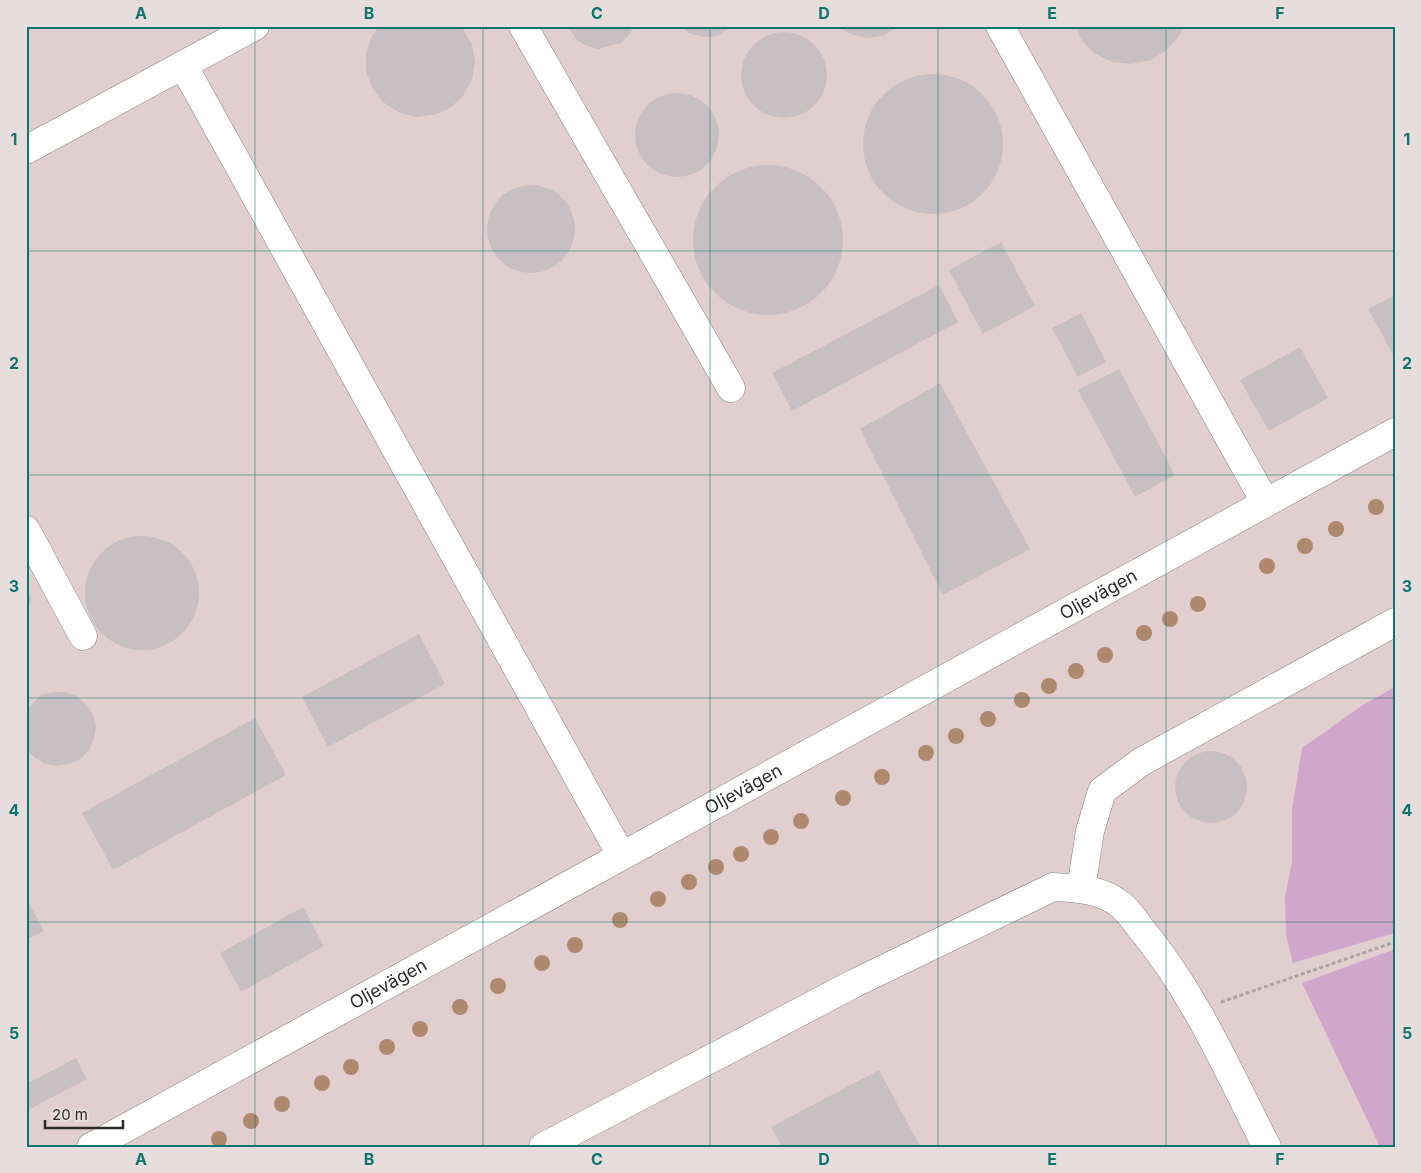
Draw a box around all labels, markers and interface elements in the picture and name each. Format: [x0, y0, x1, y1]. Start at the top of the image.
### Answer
text: A [135, 3, 147, 23]
text: B [364, 3, 374, 23]
text: C [591, 3, 603, 23]
text: D [818, 3, 830, 23]
text: E [1047, 3, 1057, 23]
text: F [1275, 3, 1285, 23]
text: 1 [11, 129, 17, 149]
text: 1 [1404, 129, 1410, 149]
text: 2 [9, 353, 19, 373]
text: 2 [1402, 353, 1412, 373]
street label: Oljevägen [1056, 565, 1141, 624]
text: 3 [9, 576, 19, 596]
text: 3 [1402, 576, 1412, 596]
street label: Oljevägen [701, 759, 785, 818]
text: 4 [9, 800, 20, 820]
text: 4 [1402, 800, 1413, 820]
street label: Oljevägen [346, 954, 430, 1013]
text: 5 [9, 1023, 19, 1043]
text: 5 [1402, 1023, 1412, 1043]
scale bar [45, 1098, 122, 1130]
text: 20 m [52, 1105, 88, 1124]
text: A [135, 1149, 147, 1169]
text: B [364, 1149, 374, 1169]
text: C [591, 1149, 603, 1169]
text: D [818, 1149, 830, 1169]
text: E [1047, 1149, 1057, 1169]
text: F [1275, 1149, 1285, 1169]

